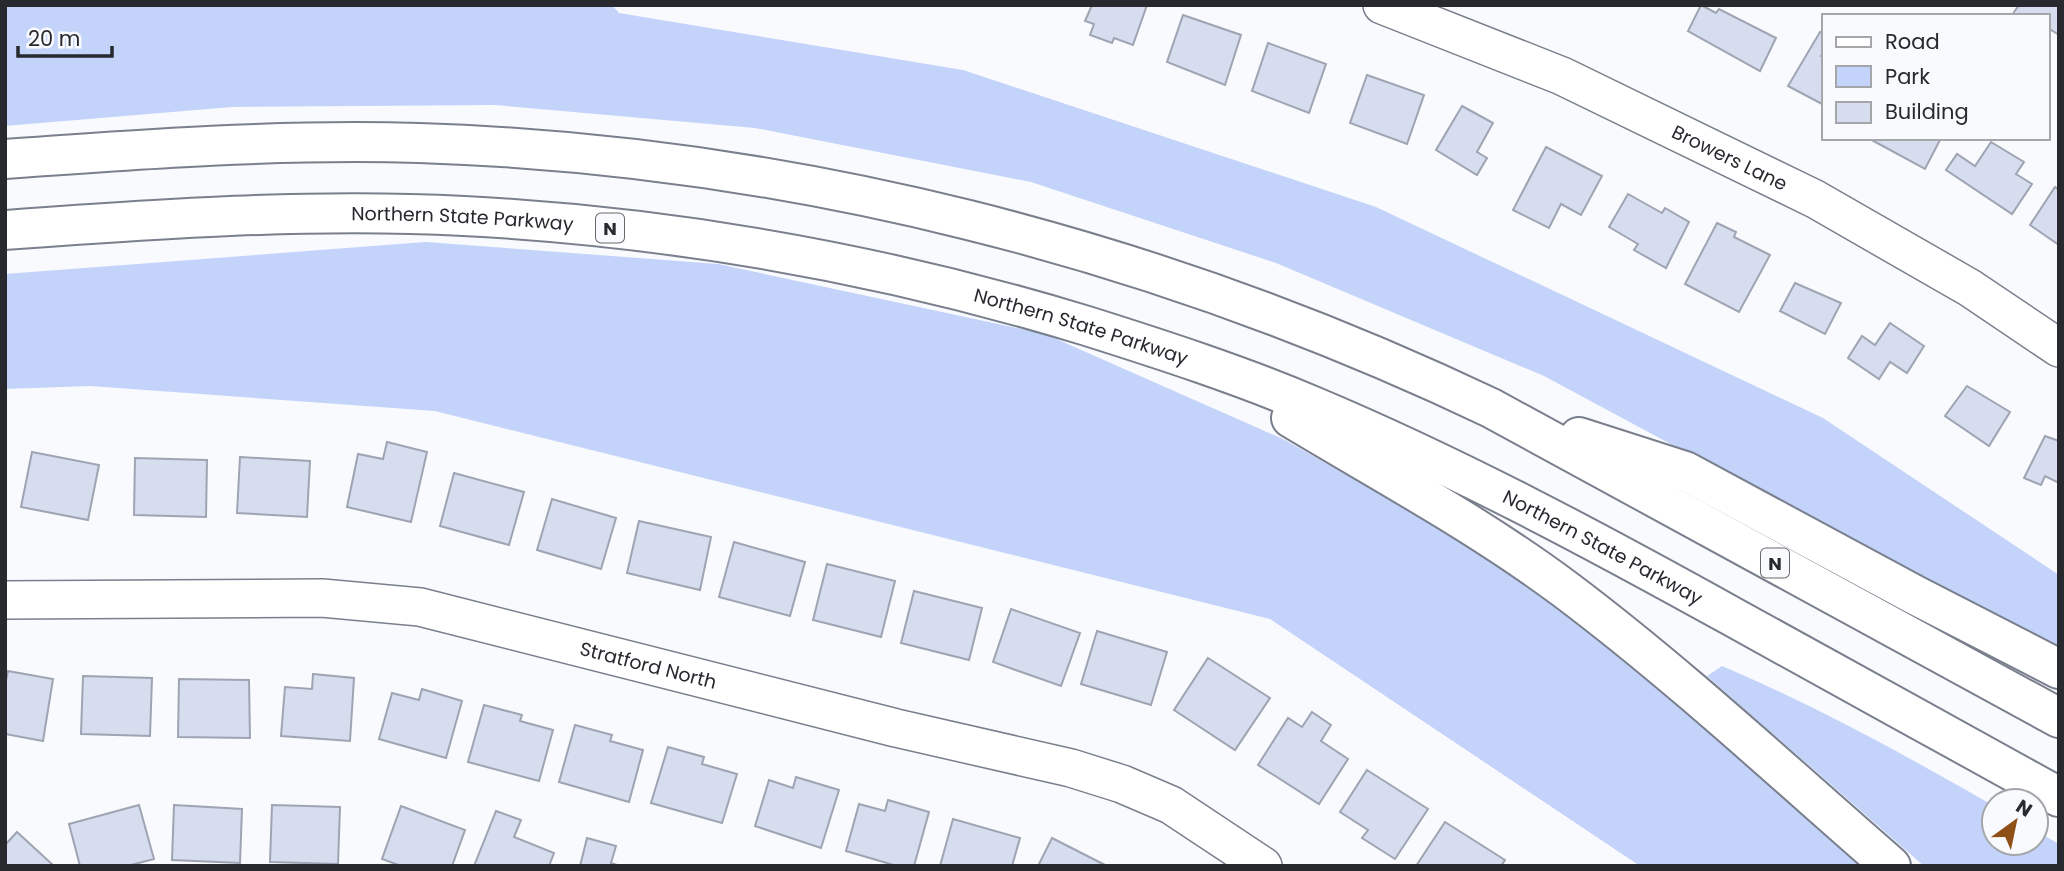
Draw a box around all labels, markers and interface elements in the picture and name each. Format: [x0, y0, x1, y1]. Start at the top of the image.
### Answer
scale bar [18, 14, 112, 58]
legend [1822, 14, 2050, 140]
text: 20 m [28, 24, 81, 53]
text: Road [1885, 27, 1940, 56]
text: Park [1885, 62, 1930, 91]
text: Building [1885, 97, 1969, 126]
street label: Browers Lane [1667, 118, 1792, 197]
street label: Northern State Parkway [351, 200, 575, 237]
road number: N [596, 213, 624, 242]
street label: Northern State Parkway [971, 281, 1192, 372]
street label: Northern State Parkway [1498, 483, 1708, 611]
road number: N [1761, 548, 1789, 578]
street label: Stratford North [577, 635, 720, 695]
north arrow [1980, 787, 2050, 857]
text: N [2011, 793, 2037, 823]

